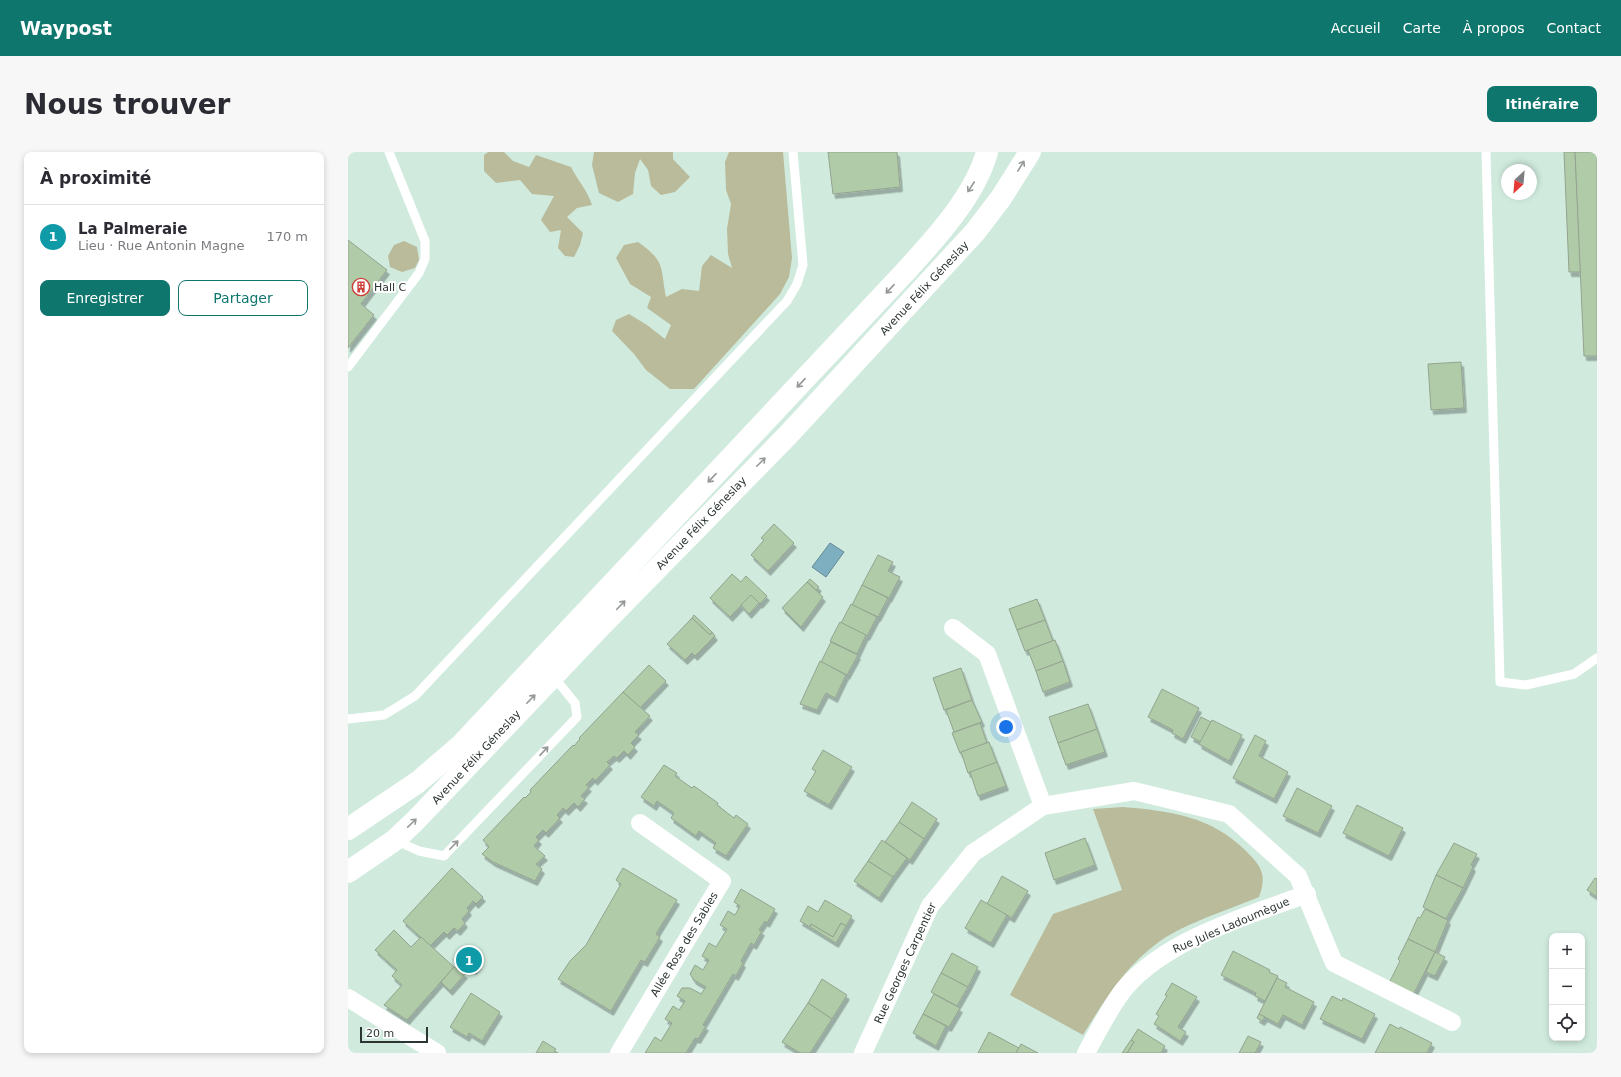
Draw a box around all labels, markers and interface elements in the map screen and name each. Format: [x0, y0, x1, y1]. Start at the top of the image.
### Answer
text: Waypost [20, 17, 112, 39]
text: Accueil [1331, 20, 1381, 36]
text: Carte [1403, 20, 1441, 36]
text: À propos [1463, 20, 1525, 36]
text: Contact [1547, 20, 1601, 36]
button: Itinéraire [1487, 86, 1597, 122]
text: Nous trouver [24, 88, 230, 121]
one-way arrow [1017, 160, 1025, 171]
north arrow [1501, 164, 1537, 200]
text: À proximité [40, 168, 151, 188]
one-way arrow [967, 182, 975, 193]
text: La Palmeraie [78, 220, 187, 238]
text: 1 [48, 229, 58, 244]
text: 170 m [266, 229, 308, 244]
text: Lieu · Rue Antonin Magne [78, 238, 244, 253]
street label: Avenue Félix Géneslay [877, 238, 972, 338]
building icon: Hall C [351, 277, 371, 297]
button: Enregistrer [40, 280, 170, 316]
button: Partager [178, 280, 308, 316]
place label: Hall C [374, 281, 407, 294]
one-way arrow [885, 284, 895, 294]
one-way arrow [797, 378, 806, 388]
one-way arrow [756, 457, 766, 467]
one-way arrow [707, 473, 717, 483]
street label: Avenue Félix Géneslay [654, 474, 749, 572]
one-way arrow [616, 600, 626, 610]
one-way arrow [526, 694, 536, 704]
street label: Avenue Félix Géneslay [429, 707, 524, 807]
your location [996, 717, 1016, 737]
one-way arrow [539, 746, 549, 756]
one-way arrow [407, 819, 417, 828]
one-way arrow [450, 840, 459, 850]
street label: Allée Rose des Sables [648, 889, 721, 999]
street label: Rue Jules Ladoumègue [1171, 895, 1292, 956]
street label: Rue Georges Carpentier [872, 900, 939, 1026]
map controls [1549, 933, 1585, 1041]
button: + [1549, 933, 1585, 969]
pin: 1 [456, 945, 482, 975]
button: − [1549, 969, 1585, 1005]
button: locate [1549, 1005, 1585, 1041]
scale bar [360, 1025, 428, 1044]
text: 20 m [366, 1027, 394, 1040]

